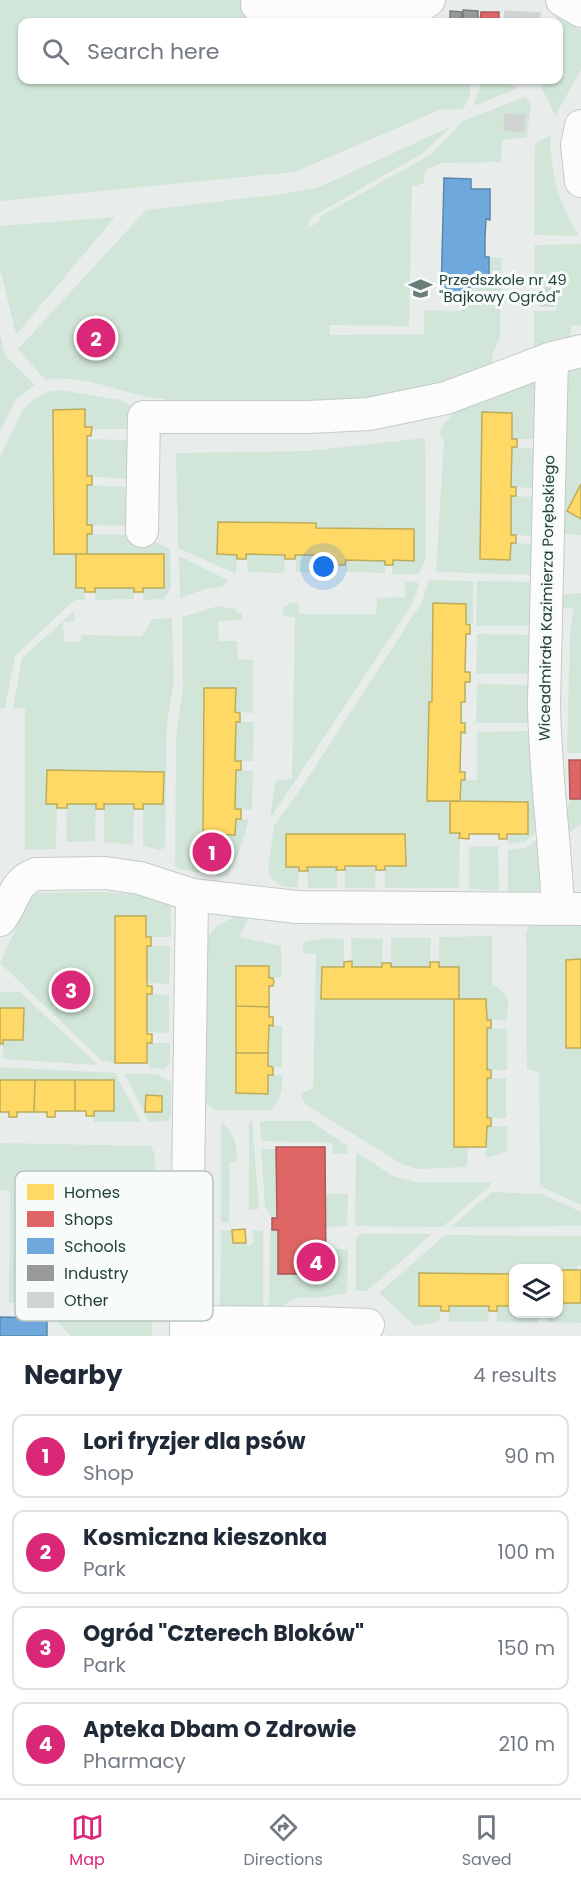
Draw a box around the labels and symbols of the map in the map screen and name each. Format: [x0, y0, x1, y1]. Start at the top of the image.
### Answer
place label: Przedszkole nr 49 "Bajkowy Ogród" [439, 269, 567, 307]
school or university icon: Przedszkole nr 49 "Bajkowy Ogród" [408, 276, 434, 302]
pin: 2 [76, 316, 116, 360]
street label: Wiceadmirała Kazimierza Porębskiego [534, 455, 559, 741]
your location [309, 552, 338, 581]
pin: 1 [192, 830, 232, 874]
pin: 3 [52, 968, 90, 1012]
legend [15, 1171, 213, 1321]
text: Homes [64, 1181, 120, 1204]
text: Shops [64, 1208, 113, 1231]
text: Schools [64, 1235, 126, 1258]
pin: 4 [296, 1240, 336, 1284]
text: Industry [64, 1262, 128, 1285]
text: Other [64, 1289, 109, 1312]

